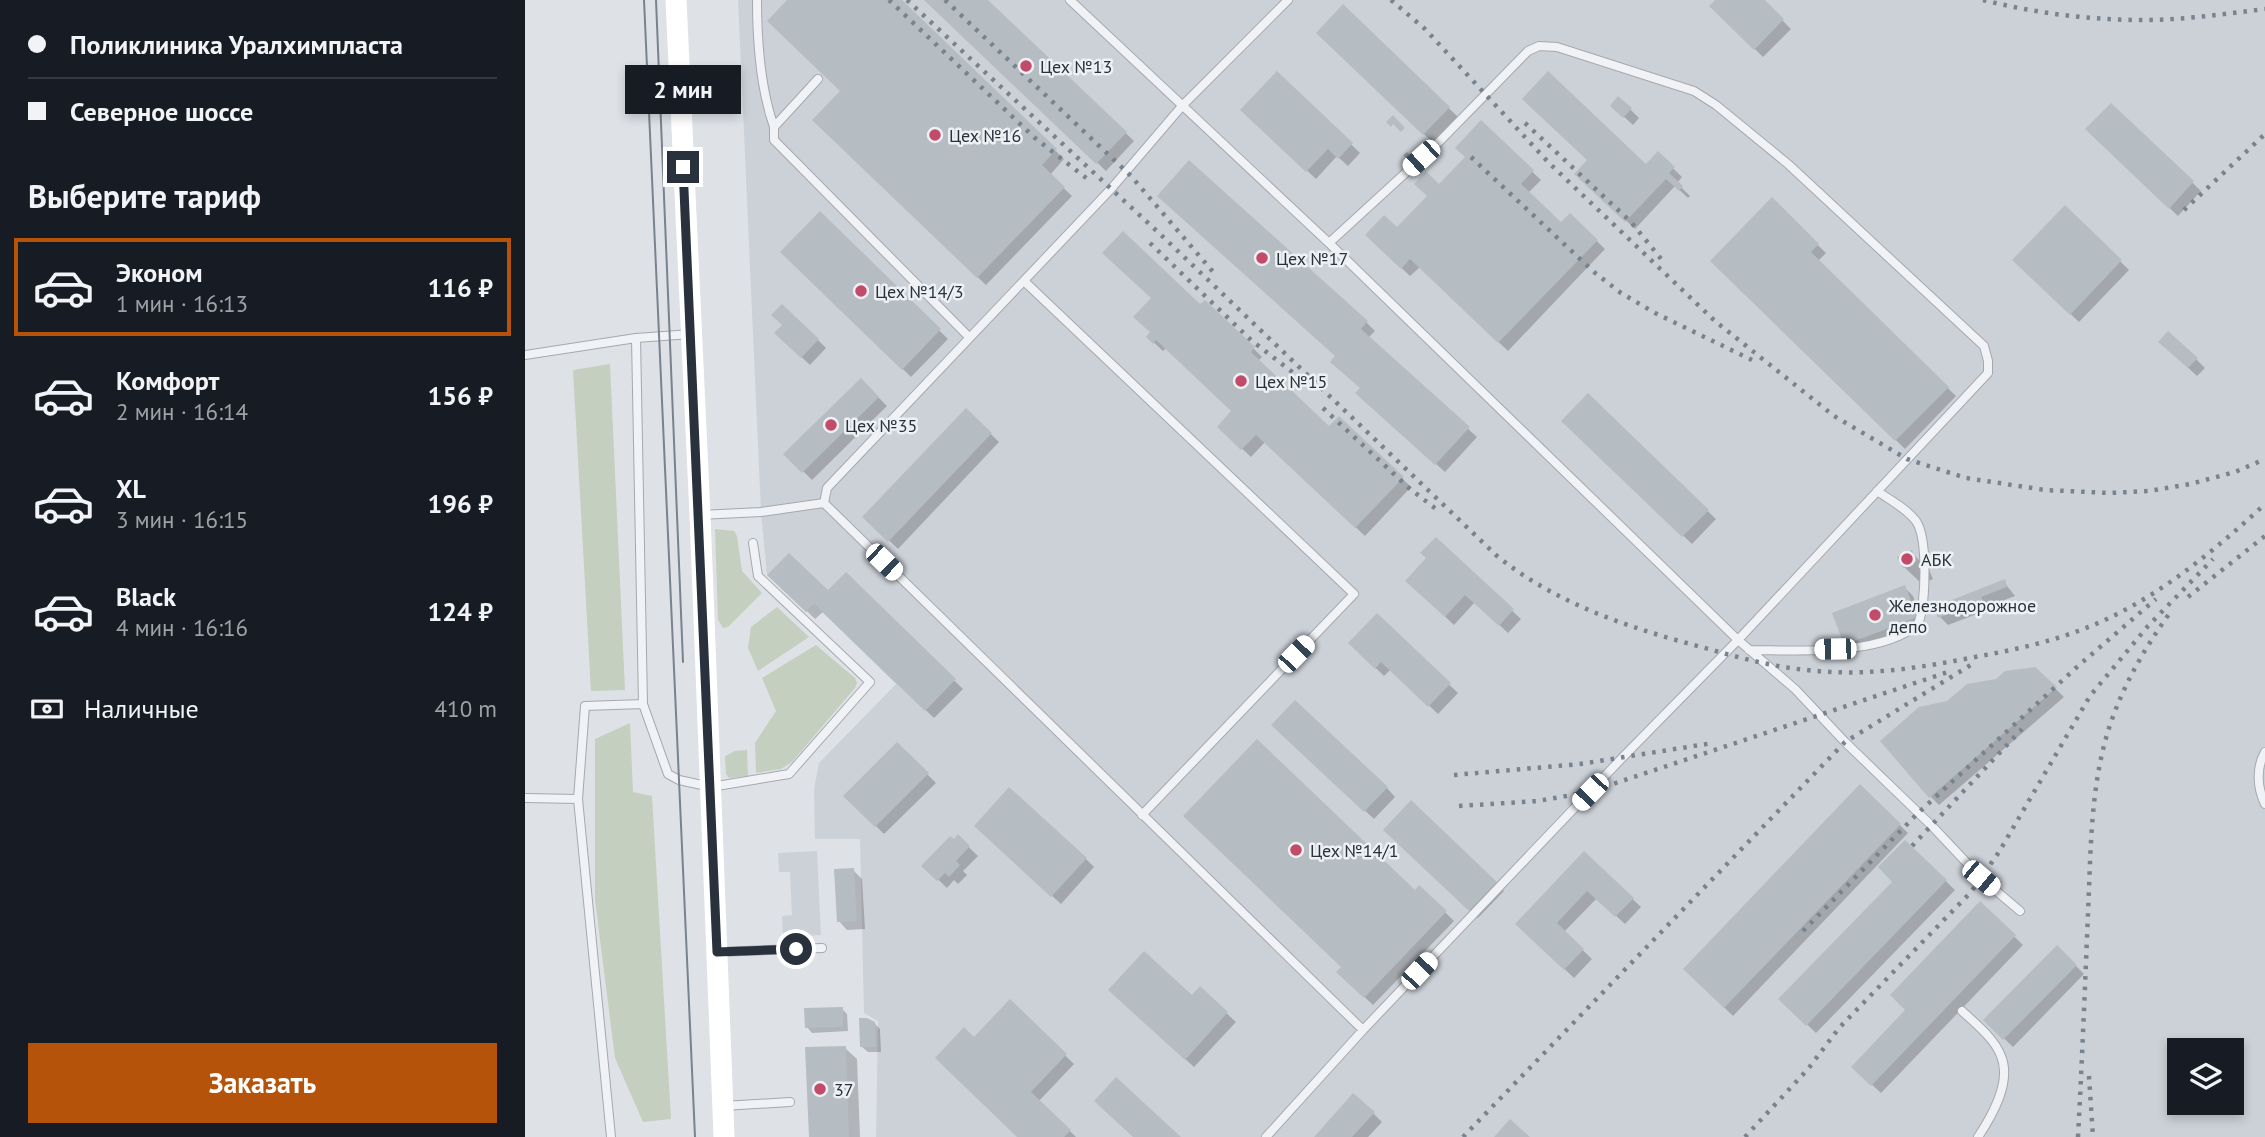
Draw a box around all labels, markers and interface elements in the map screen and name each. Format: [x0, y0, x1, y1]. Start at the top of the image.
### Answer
text: Поликлиника Уралхимпласта [70, 28, 403, 61]
place label: Цех №13 [1040, 55, 1112, 78]
marker: Цех №13 [1018, 58, 1034, 74]
callout: 2 мин [625, 66, 741, 114]
text: 2 мин [653, 75, 713, 104]
text: Северное шоссе [70, 95, 253, 128]
place label: Цех №16 [949, 124, 1021, 147]
marker: Цех №16 [927, 127, 943, 143]
car [1399, 136, 1444, 180]
route end [667, 151, 699, 183]
text: Выберите тариф [28, 175, 261, 217]
place label: Цех №17 [1276, 247, 1348, 270]
marker: Цех №17 [1254, 250, 1270, 266]
icon: car [32, 256, 95, 319]
text: Эконом [116, 256, 203, 289]
text: 116 ₽ [427, 271, 493, 304]
place label: Цех №14/3 [875, 280, 964, 303]
marker: Цех №14/3 [853, 283, 869, 299]
text: 1 мин · 16:13 [116, 289, 248, 318]
icon: car [32, 364, 95, 427]
text: Комфорт [116, 364, 219, 397]
place label: Цех №15 [1255, 370, 1327, 393]
marker: Цех №15 [1233, 373, 1249, 389]
text: 156 ₽ [427, 379, 493, 412]
text: 2 мин · 16:14 [116, 397, 248, 426]
place label: Цех №35 [845, 414, 917, 437]
marker: Цех №35 [823, 417, 839, 433]
icon: car [32, 472, 95, 535]
text: XL [116, 472, 146, 505]
text: 196 ₽ [427, 487, 493, 520]
text: 3 мин · 16:15 [116, 505, 248, 534]
car [862, 540, 907, 584]
place label: АБК [1921, 548, 1952, 571]
marker: АБК [1899, 551, 1915, 567]
icon: car [32, 580, 95, 643]
text: Black [116, 580, 176, 613]
place label: Железнодорожное депо [1888, 594, 2036, 638]
text: 124 ₽ [427, 595, 493, 628]
marker: Железнодорожное депо [1867, 607, 1883, 623]
text: 4 мин · 16:16 [116, 613, 248, 642]
car [1274, 632, 1319, 676]
car [1814, 638, 1857, 660]
icon: cash [28, 690, 66, 728]
text: Наличные [84, 692, 199, 725]
text: 410 m [435, 694, 497, 723]
car [1568, 770, 1613, 814]
place label: Цех №14/1 [1310, 839, 1399, 862]
marker: Цех №14/1 [1288, 842, 1304, 858]
car [1959, 856, 2004, 900]
route start [780, 933, 812, 965]
car [1397, 948, 1442, 994]
map controls [2167, 1038, 2244, 1115]
button: layers [2167, 1038, 2244, 1115]
button: Заказать [28, 1043, 497, 1123]
place label: 37 [834, 1078, 854, 1101]
marker: 37 [812, 1081, 828, 1097]

